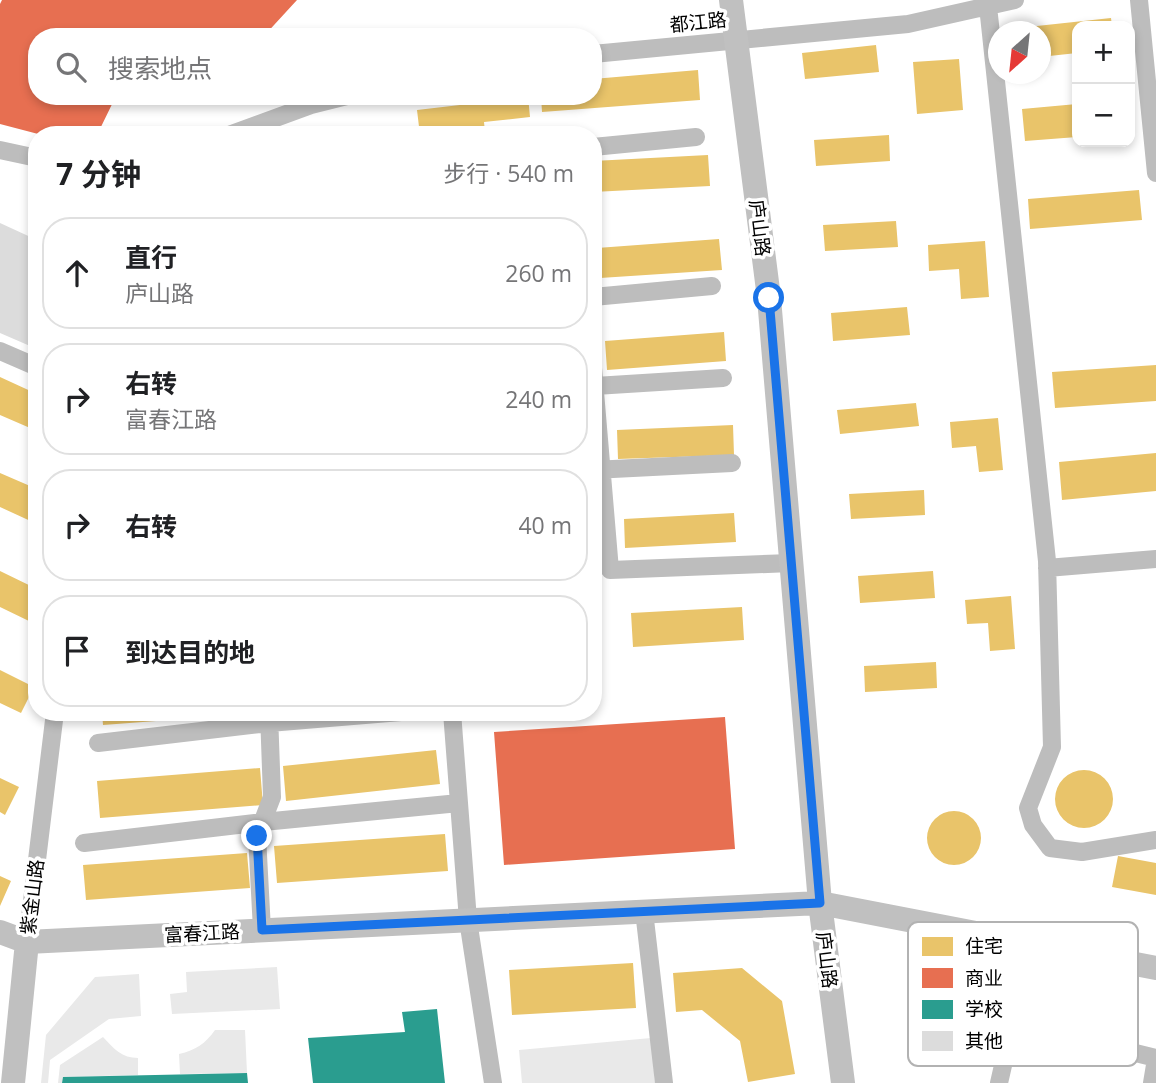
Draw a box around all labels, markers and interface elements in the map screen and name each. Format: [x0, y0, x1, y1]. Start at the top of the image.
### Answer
street label: 都江路 [668, 6, 728, 38]
north arrow [988, 21, 1051, 84]
map controls [1072, 21, 1135, 147]
button: + [1072, 21, 1135, 84]
search box [28, 28, 602, 105]
icon: search [52, 48, 90, 86]
text: 搜索地点 [108, 50, 212, 86]
button: − [1072, 84, 1135, 147]
text: 7 分钟 [56, 153, 141, 194]
text: 步行 · 540 m [443, 157, 574, 189]
street label: 庐山路 [744, 198, 776, 258]
text: 直行 [125, 239, 177, 275]
icon: ahead [58, 254, 96, 292]
text: 260 m [505, 257, 572, 289]
text: 庐山路 [125, 277, 194, 309]
route start [753, 282, 784, 313]
text: 右转 [125, 365, 177, 401]
icon: right [58, 380, 96, 418]
text: 240 m [505, 383, 572, 415]
text: 富春江路 [125, 403, 217, 435]
icon: right [58, 506, 96, 544]
text: 右转 [125, 508, 177, 544]
text: 40 m [518, 509, 572, 541]
icon: arrive [58, 632, 96, 670]
text: 到达目的地 [125, 634, 255, 670]
route end [241, 820, 272, 851]
street label: 紫金山路 [14, 858, 50, 936]
street label: 富春江路 [163, 918, 241, 948]
legend [908, 922, 1138, 1066]
street label: 庐山路 [811, 930, 843, 990]
text: 住宅 [965, 933, 1003, 959]
text: 商业 [965, 965, 1003, 991]
text: 学校 [965, 996, 1003, 1022]
text: 其他 [965, 1028, 1003, 1054]

